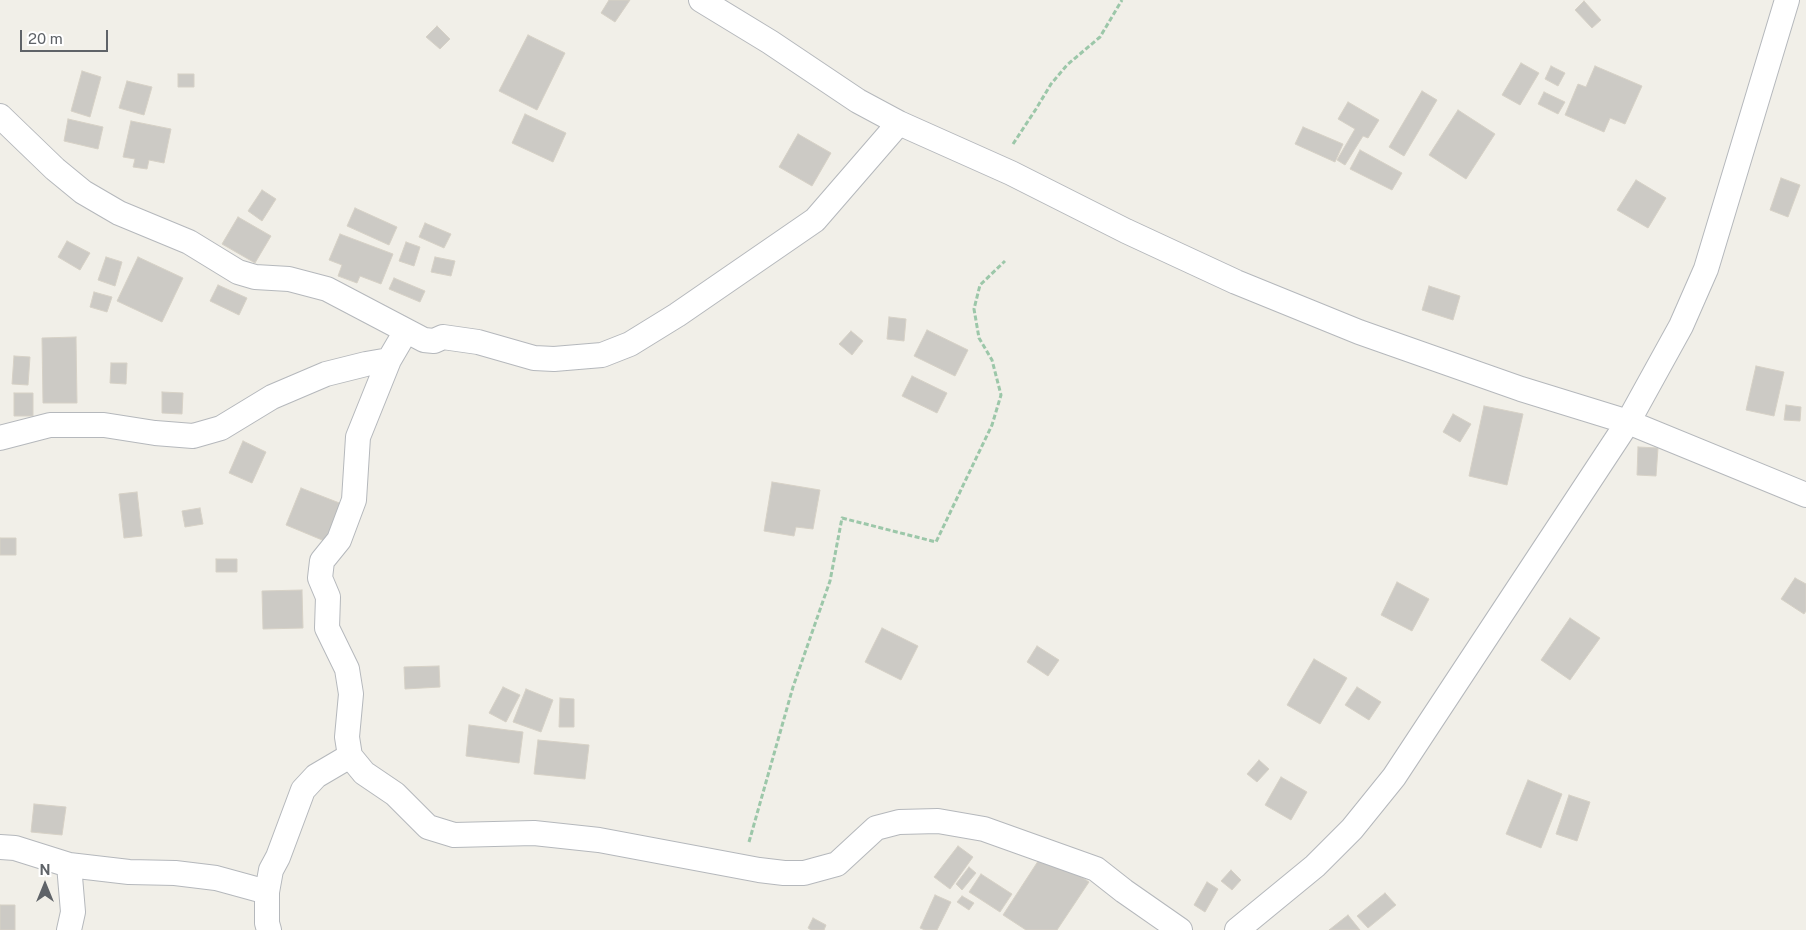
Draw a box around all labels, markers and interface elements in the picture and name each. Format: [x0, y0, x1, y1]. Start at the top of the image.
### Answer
scale bar [22, 20, 110, 52]
text: 20 m [28, 30, 63, 47]
north arrow [20, 860, 70, 910]
text: N [40, 862, 50, 878]

